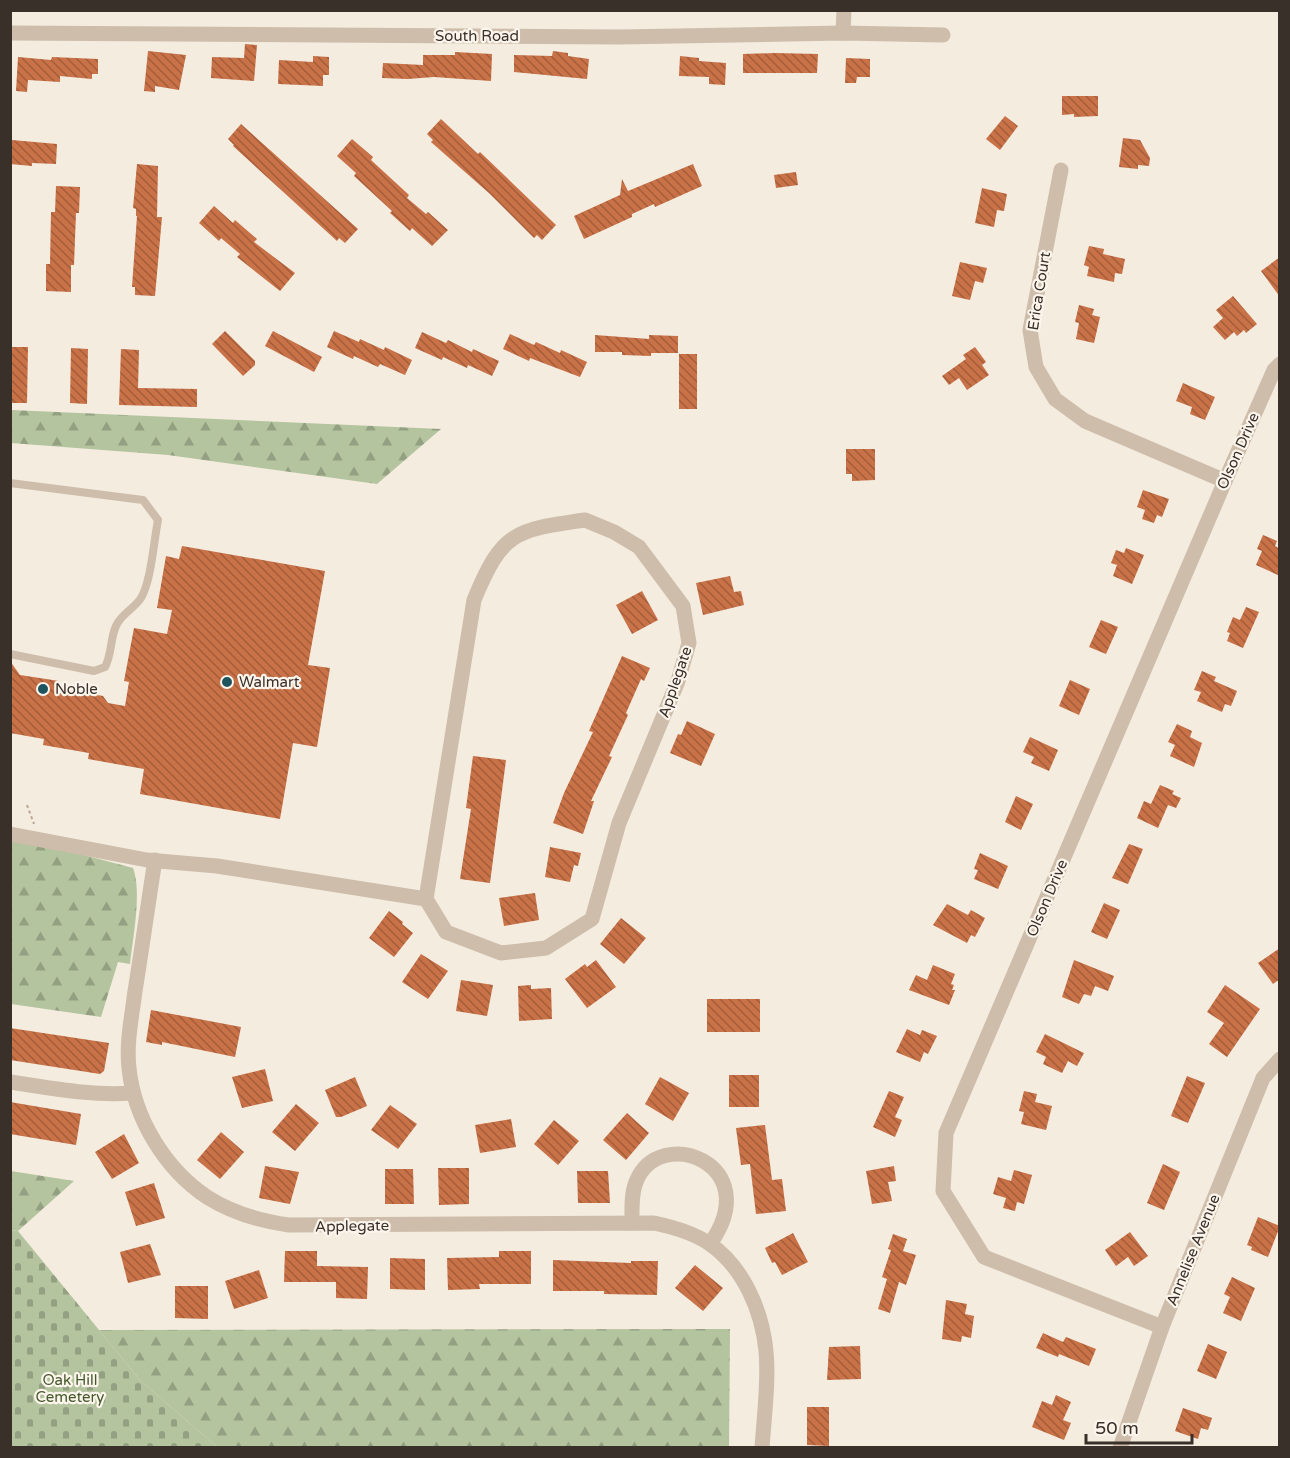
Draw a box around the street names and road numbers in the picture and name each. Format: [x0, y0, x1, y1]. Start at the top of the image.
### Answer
street label: South Road [435, 27, 519, 45]
street label: Erica Court [1024, 250, 1054, 332]
street label: Olson Drive [1213, 410, 1263, 492]
street label: Applegate [654, 644, 696, 720]
street label: Olson Drive [1023, 857, 1071, 939]
street label: Annelise Avenue [1162, 1192, 1224, 1308]
street label: Applegate [315, 1216, 389, 1236]

